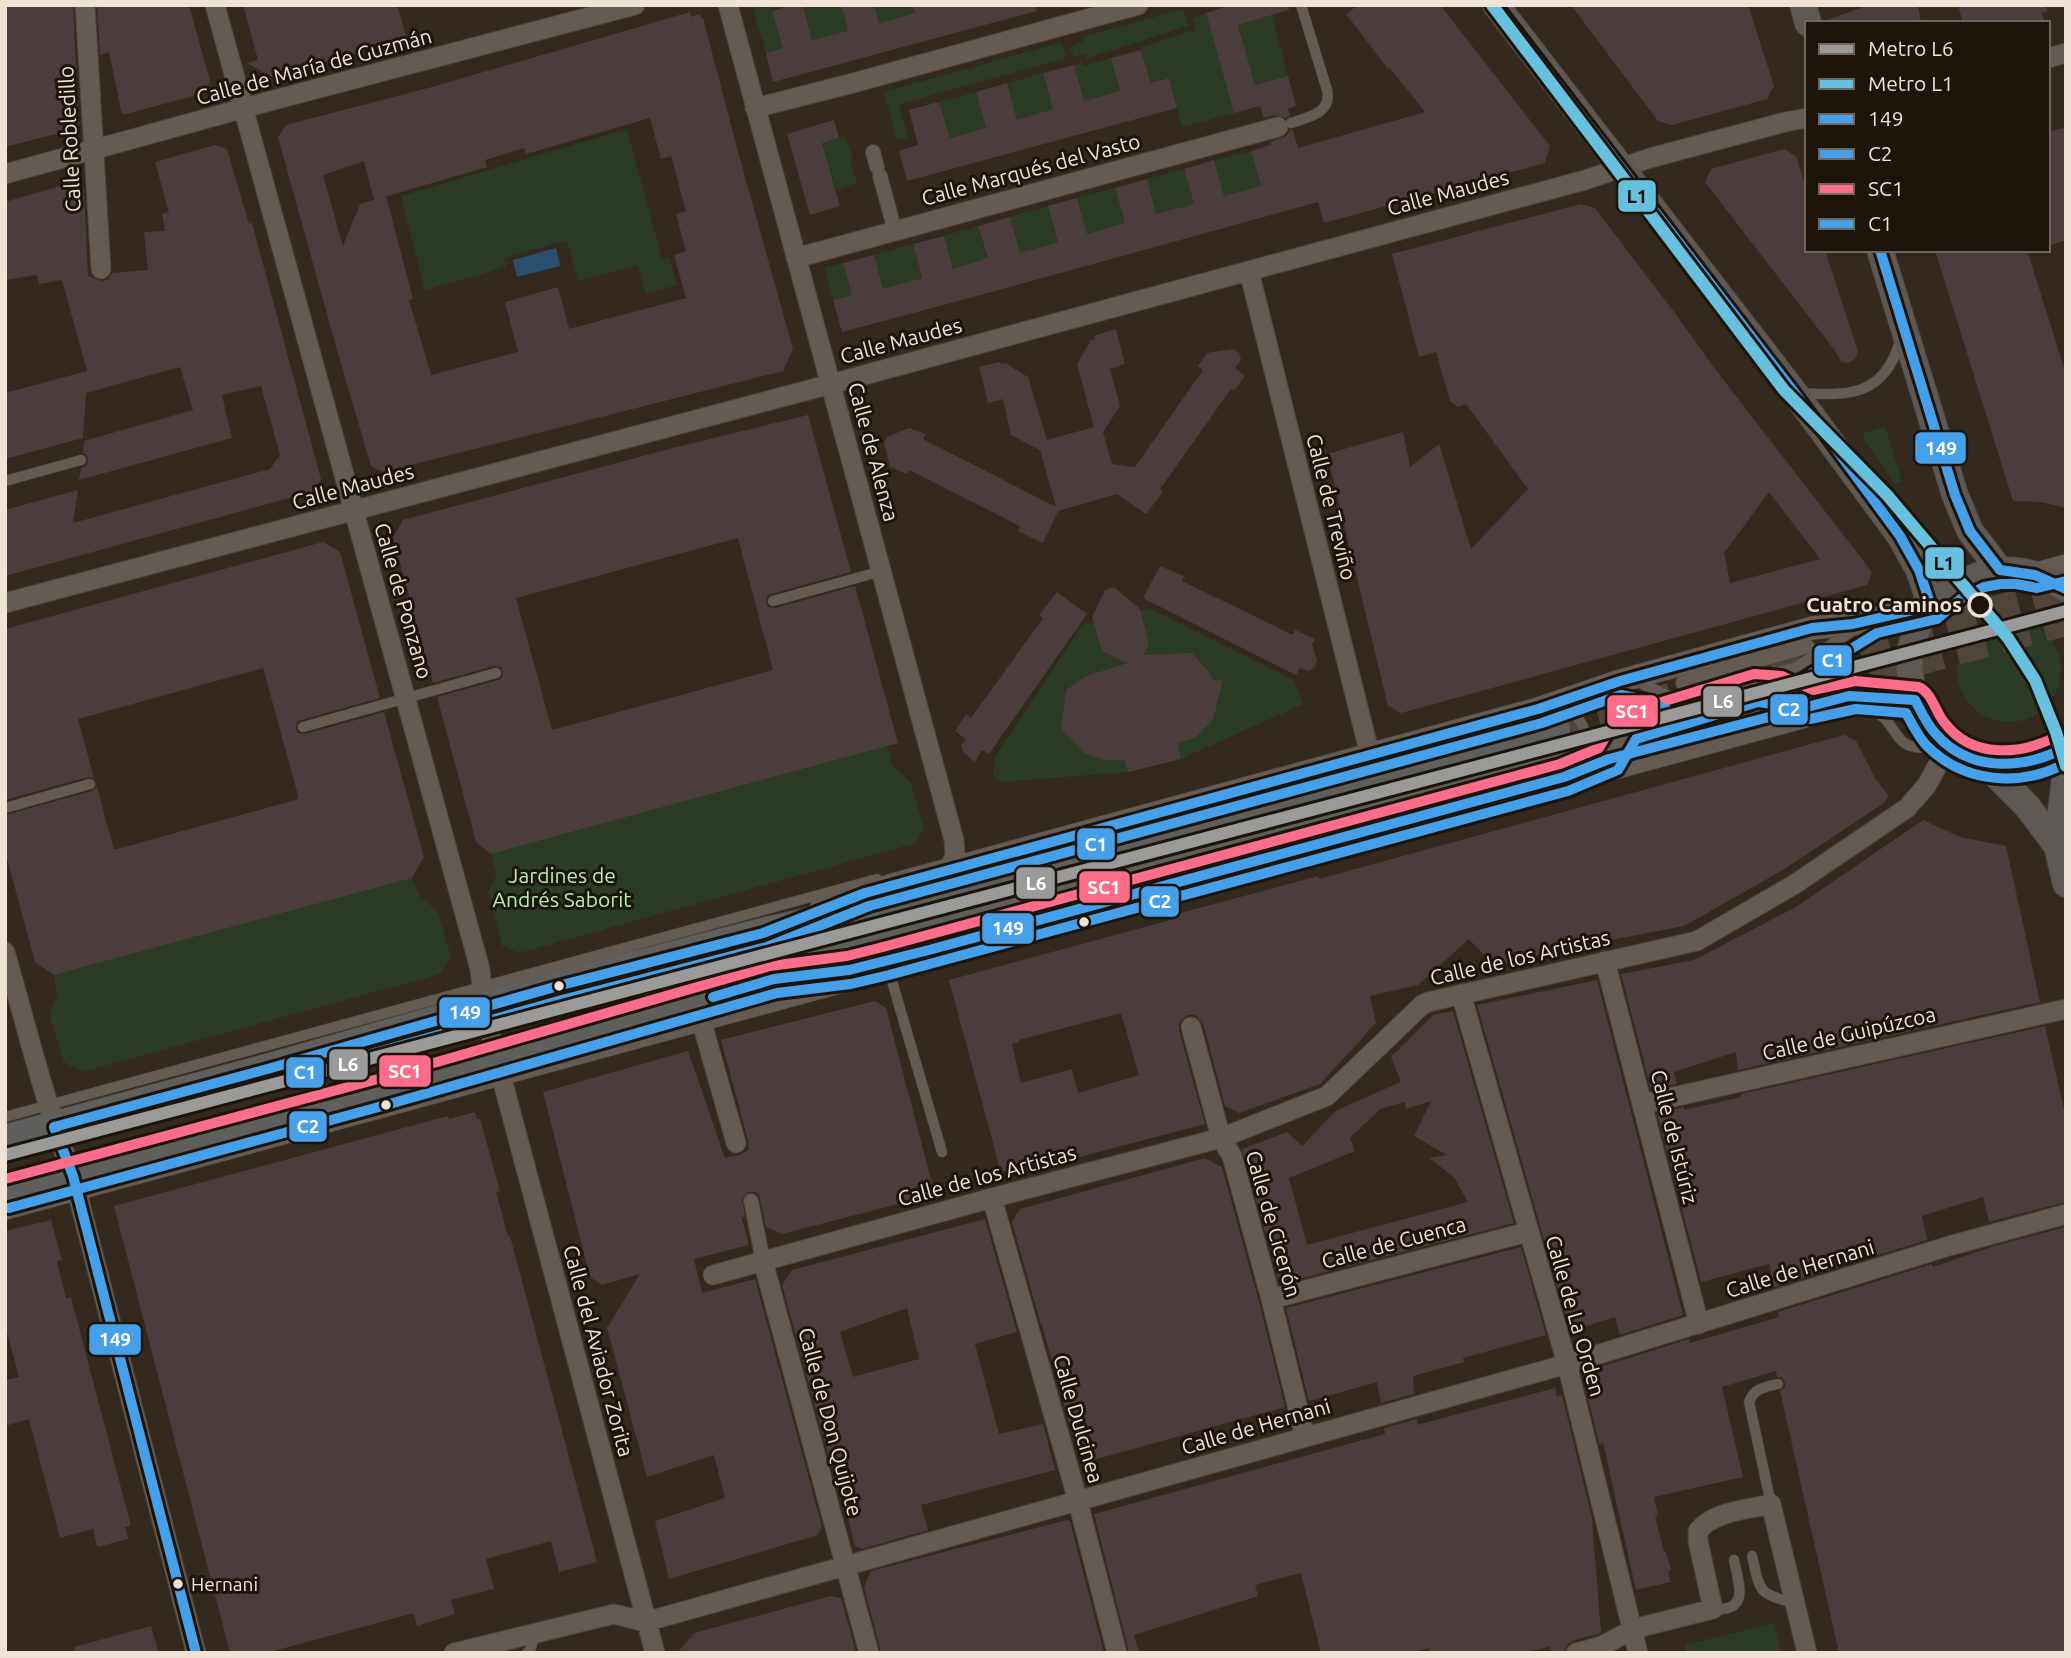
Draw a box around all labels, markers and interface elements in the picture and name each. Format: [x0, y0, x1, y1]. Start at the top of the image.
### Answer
legend [1805, 21, 2050, 252]
street label: Calle de María de Guzmán [193, 23, 434, 109]
text: Metro L6 [1868, 36, 1954, 60]
street label: Calle Robledillo [53, 65, 85, 213]
text: Metro L1 [1868, 71, 1954, 95]
text: 149 [1868, 106, 1904, 130]
street label: Calle Marqués del Vasto [919, 128, 1143, 210]
text: C2 [1868, 141, 1893, 165]
street label: Calle Maudes [1384, 164, 1511, 220]
text: SC1 [1868, 176, 1904, 200]
line badge: L1 [1617, 179, 1657, 213]
text: L1 [1626, 185, 1648, 207]
text: C1 [1868, 211, 1893, 235]
street label: Calle Maudes [837, 312, 964, 368]
street label: Calle de Alenza [844, 380, 904, 524]
street label: Calle de Treviño [1302, 431, 1362, 582]
line badge: 149 [1914, 431, 1967, 465]
text: 149 [1925, 437, 1957, 459]
street label: Calle Maudes [289, 458, 416, 514]
street label: Calle de Ponzano [370, 520, 438, 681]
line badge: L1 [1924, 546, 1965, 580]
text: L1 [1933, 552, 1955, 574]
place label: Cuatro Caminos [1806, 592, 1962, 616]
marker: Cuatro Caminos [1968, 593, 1992, 617]
line badge: C1 [1813, 644, 1853, 677]
text: C1 [1822, 649, 1844, 671]
line badge: L6 [1702, 685, 1743, 718]
text: L6 [1712, 690, 1734, 712]
line badge: C2 [1769, 693, 1809, 726]
line badge: SC1 [1606, 694, 1659, 728]
text: C2 [1778, 698, 1800, 720]
text: SC1 [1615, 700, 1649, 722]
line badge: C1 [1076, 827, 1116, 861]
text: C1 [1085, 833, 1107, 855]
park label: Jardines de Andrés Saborit [492, 863, 632, 911]
line badge: L6 [1015, 866, 1056, 900]
line badge: SC1 [1078, 870, 1131, 904]
text: L6 [1025, 872, 1047, 894]
text: SC1 [1087, 876, 1121, 898]
line badge: C2 [1140, 885, 1180, 918]
text: C2 [1149, 890, 1171, 912]
line badge: 149 [981, 912, 1035, 945]
unlabelled marker [1077, 915, 1091, 929]
text: 149 [992, 917, 1024, 939]
street label: Calle de los Artistas [1428, 925, 1612, 989]
unlabelled marker [552, 979, 566, 993]
line badge: 149 [438, 996, 491, 1029]
text: 149 [449, 1001, 481, 1023]
street label: Calle de Guipúzcoa [1760, 1001, 1938, 1065]
line badge: L6 [328, 1048, 369, 1081]
text: L6 [337, 1053, 359, 1075]
line badge: SC1 [378, 1054, 432, 1088]
line badge: C1 [285, 1056, 325, 1089]
text: SC1 [388, 1060, 422, 1082]
text: C1 [294, 1061, 316, 1083]
street label: Calle de Istúriz [1647, 1067, 1703, 1206]
unlabelled marker [379, 1098, 393, 1112]
line badge: C2 [288, 1110, 328, 1143]
text: C2 [297, 1115, 319, 1137]
street label: Calle de los Artistas [895, 1140, 1079, 1210]
street label: Calle de Cicerón [1242, 1148, 1306, 1300]
street label: Calle de Cuenca [1319, 1211, 1469, 1273]
street label: Calle de La Orden [1542, 1233, 1610, 1399]
street label: Calle de Hernani [1723, 1234, 1877, 1302]
street label: Calle del Aviador Zorita [559, 1242, 639, 1459]
line badge: 149 [88, 1323, 142, 1356]
street label: Calle de Don Quijote [794, 1325, 868, 1519]
text: 149 [99, 1328, 131, 1350]
street label: Calle Dulcinea [1049, 1352, 1109, 1486]
street label: Calle de Hernani [1178, 1393, 1333, 1459]
place label: Hernani [191, 1573, 258, 1595]
marker: Hernani [171, 1577, 185, 1591]

